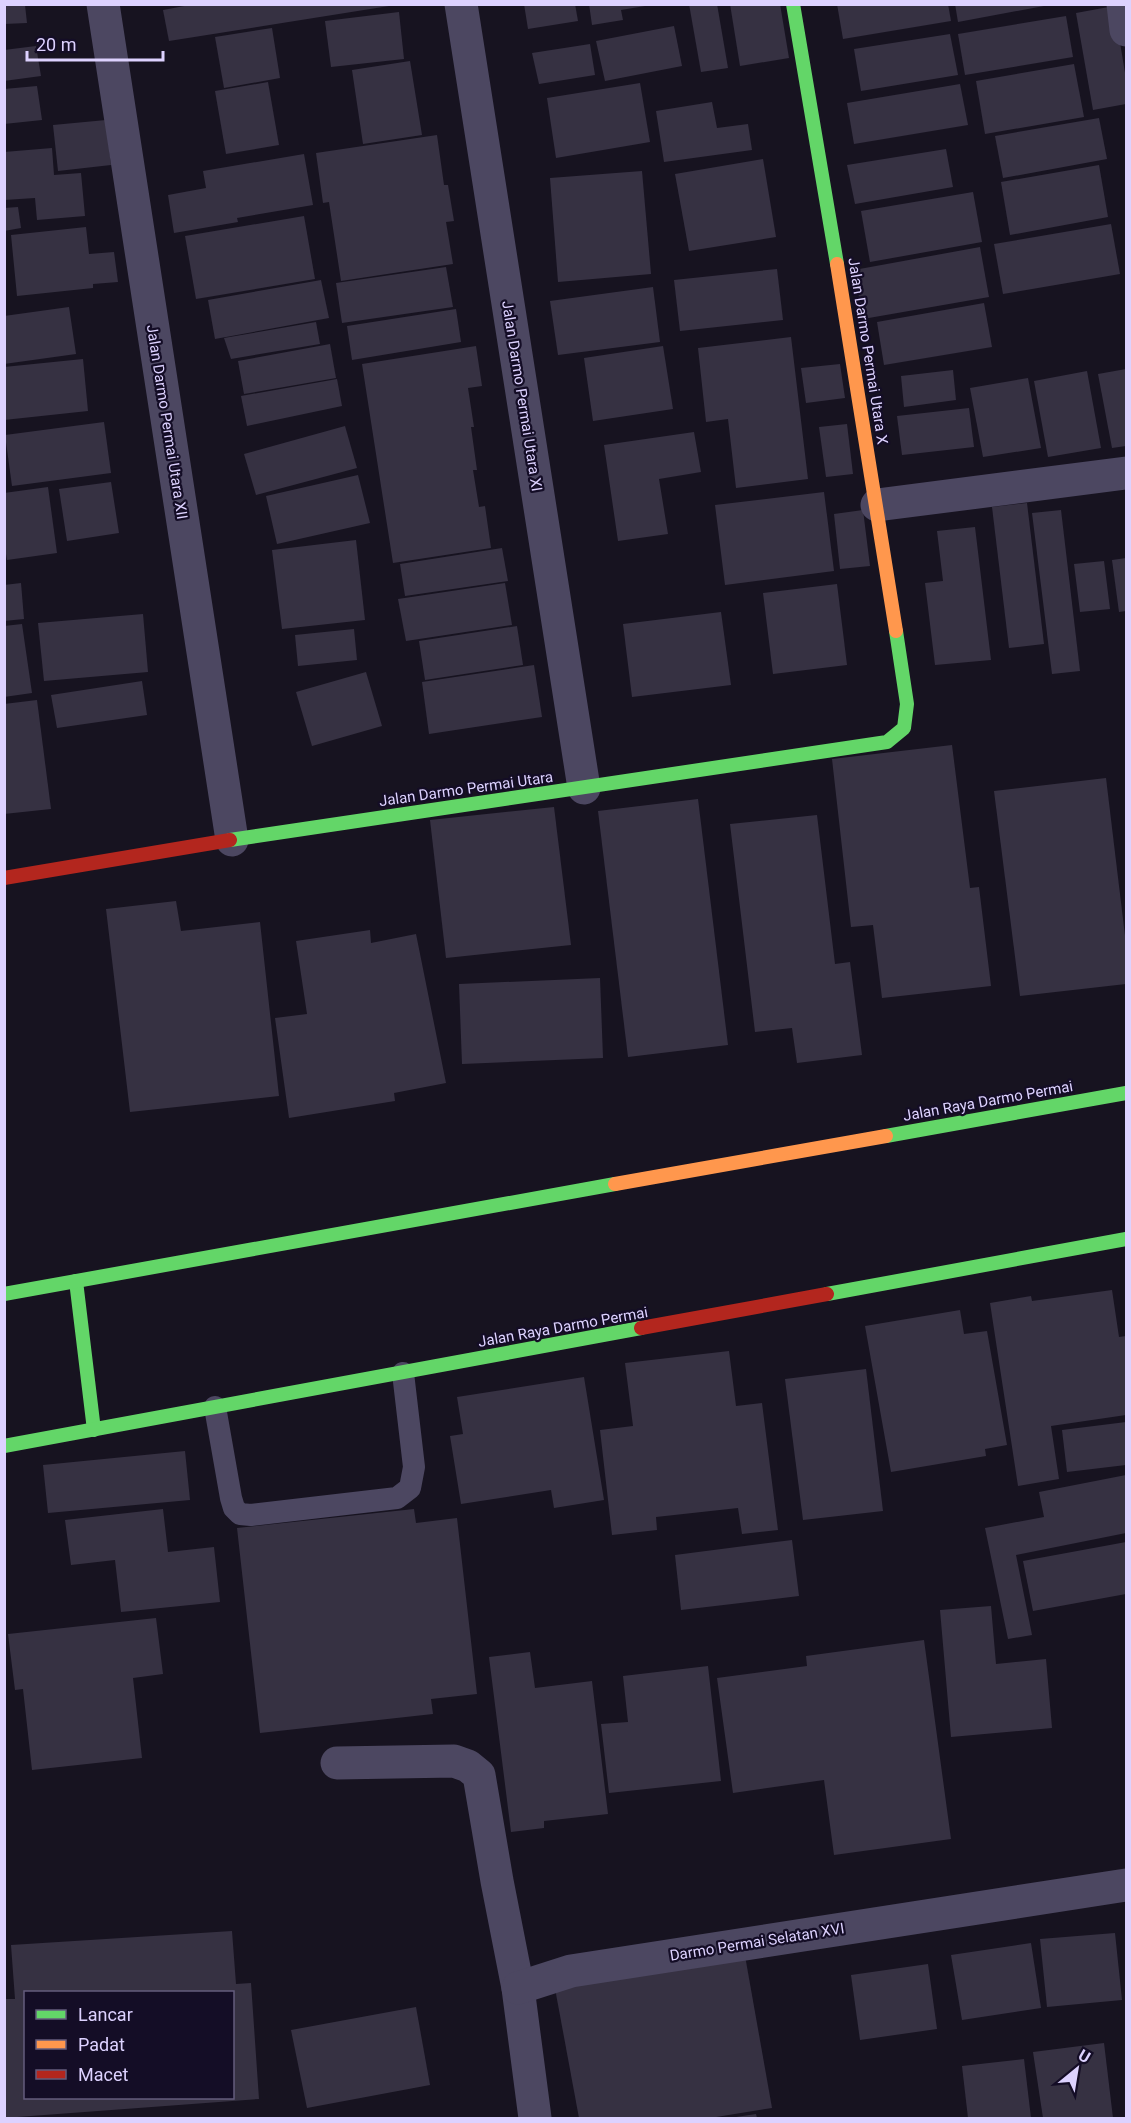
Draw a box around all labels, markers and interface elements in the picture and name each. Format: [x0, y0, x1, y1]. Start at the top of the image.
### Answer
scale bar [27, 24, 164, 62]
text: 20 m [36, 34, 76, 55]
street label: Jalan Darmo Permai Utara X [844, 256, 892, 446]
street label: Jalan Darmo Permai Utara XI [498, 299, 546, 493]
street label: Jalan Darmo Permai Utara XII [143, 323, 191, 521]
street label: Jalan Darmo Permai Utara [378, 768, 554, 810]
street label: Jalan Raya Darmo Permai [902, 1077, 1074, 1125]
street label: Jalan Raya Darmo Permai [477, 1303, 649, 1351]
street label: Darmo Permai Selatan XVI [668, 1919, 846, 1965]
legend [24, 1991, 234, 2099]
text: Lancar [78, 2004, 133, 2025]
text: Padat [78, 2034, 125, 2055]
north arrow [1047, 2039, 1107, 2099]
text: U [1075, 2046, 1094, 2067]
text: Macet [78, 2064, 128, 2085]

